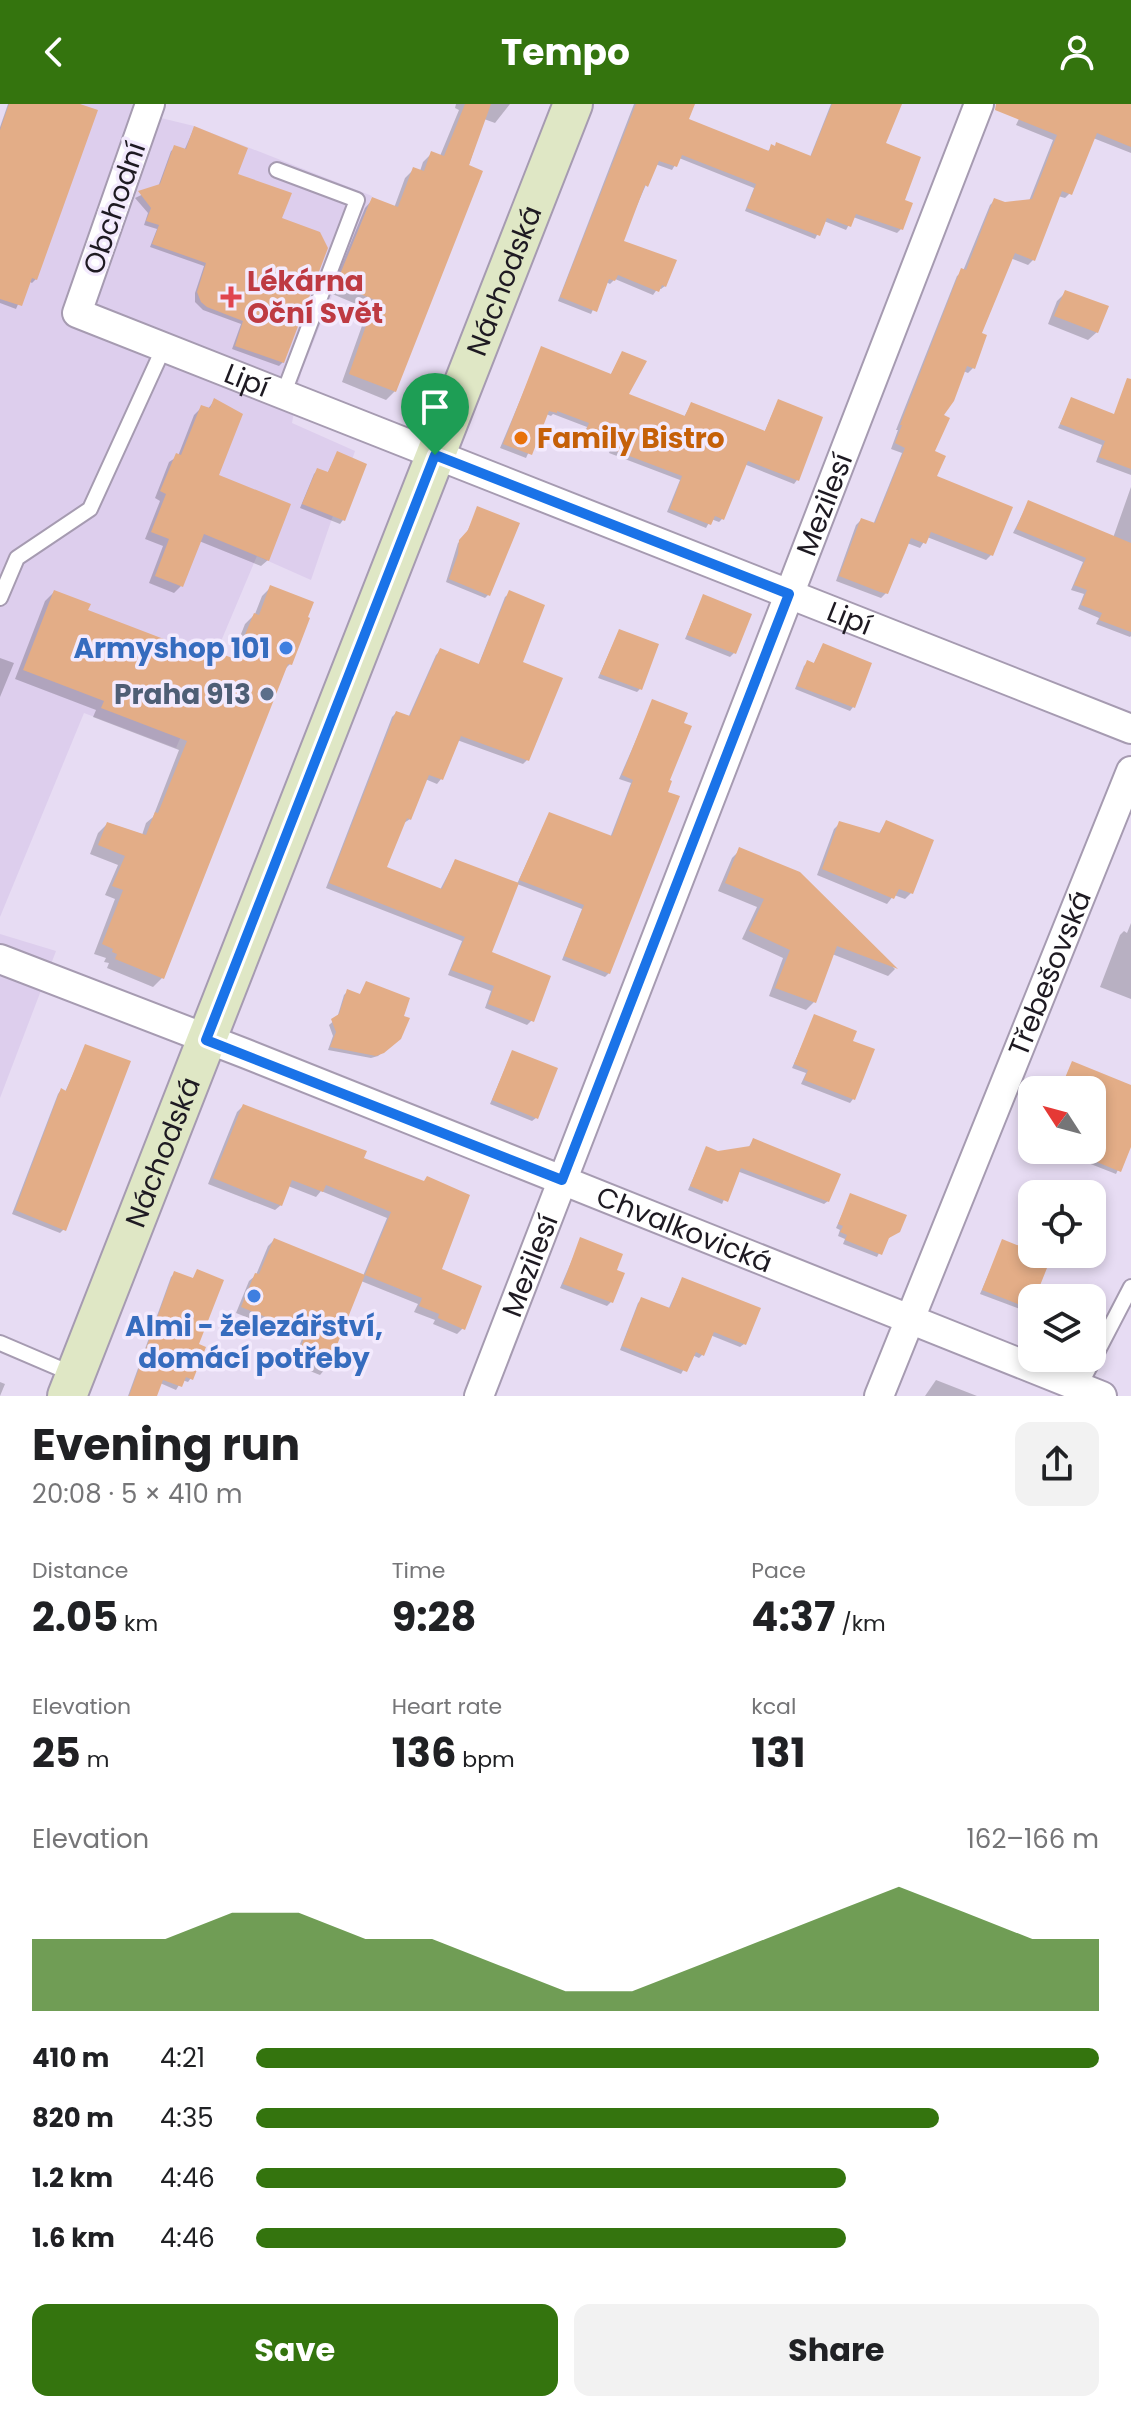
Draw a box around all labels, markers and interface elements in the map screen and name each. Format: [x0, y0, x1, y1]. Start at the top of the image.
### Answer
text: Tempo [501, 27, 630, 78]
icon: back [32, 30, 76, 74]
icon: person [1055, 30, 1099, 74]
street label: Obchodní [74, 137, 155, 280]
street label: Náchodská [457, 200, 551, 362]
place label: Lékárna Oční Svět [247, 262, 383, 333]
marker: Lékárna Oční Svět [222, 288, 240, 306]
street label: Lipí [219, 354, 275, 407]
pin [401, 373, 469, 455]
icon: arrive [413, 385, 457, 429]
place label: Family Bistro [537, 419, 725, 458]
marker: Family Bistro [512, 429, 530, 447]
street label: Mezilesí [787, 448, 862, 562]
street label: Lipí [821, 592, 878, 645]
place label: Armyshop 101 [73, 629, 270, 668]
marker: Armyshop 101 [277, 639, 295, 657]
place label: Praha 913 [114, 675, 251, 714]
marker: Praha 913 [258, 685, 276, 703]
street label: Třebešovská [999, 885, 1101, 1062]
street label: Náchodská [116, 1071, 210, 1233]
north arrow [1018, 1076, 1106, 1164]
map controls [1018, 1076, 1106, 1372]
street label: Chvalkovická [591, 1177, 778, 1282]
button: locate [1018, 1180, 1106, 1268]
street label: Mezilesí [493, 1209, 568, 1323]
button: layers [1018, 1284, 1106, 1372]
marker: Almi - železářství, domácí potřeby [245, 1287, 263, 1305]
place label: Almi - železářství, domácí potřeby [125, 1307, 383, 1378]
text: Evening run [32, 1414, 300, 1475]
button: share [1015, 1422, 1099, 1506]
text: 20:08 · 5 × 410 m [32, 1476, 243, 1512]
text: Distance [32, 1555, 128, 1586]
text: Time [392, 1555, 445, 1586]
text: Pace [751, 1555, 806, 1586]
text: 2.05 [32, 1589, 118, 1645]
text: 9:28 [392, 1589, 476, 1645]
text: 4:37 [751, 1589, 835, 1645]
text: km [118, 1608, 158, 1639]
text: /km [835, 1608, 886, 1639]
text: Elevation [32, 1691, 131, 1722]
text: Heart rate [392, 1691, 502, 1722]
text: kcal [751, 1691, 796, 1722]
text: 25 [32, 1725, 81, 1781]
text: 136 [392, 1725, 456, 1781]
text: 131 [751, 1725, 806, 1781]
text: m [81, 1744, 109, 1775]
text: bpm [456, 1744, 515, 1775]
text: Elevation [32, 1821, 149, 1857]
text: 162–166 m [967, 1821, 1099, 1857]
text: 410 m [32, 2040, 109, 2076]
text: 4:21 [160, 2040, 205, 2076]
text: 820 m [32, 2100, 114, 2136]
text: 4:35 [160, 2100, 214, 2136]
text: 1.2 km [32, 2160, 113, 2196]
text: 4:46 [160, 2160, 215, 2196]
text: 1.6 km [32, 2220, 115, 2256]
text: 4:46 [160, 2220, 215, 2256]
button: Save [32, 2304, 558, 2396]
button: Share [574, 2304, 1099, 2396]

